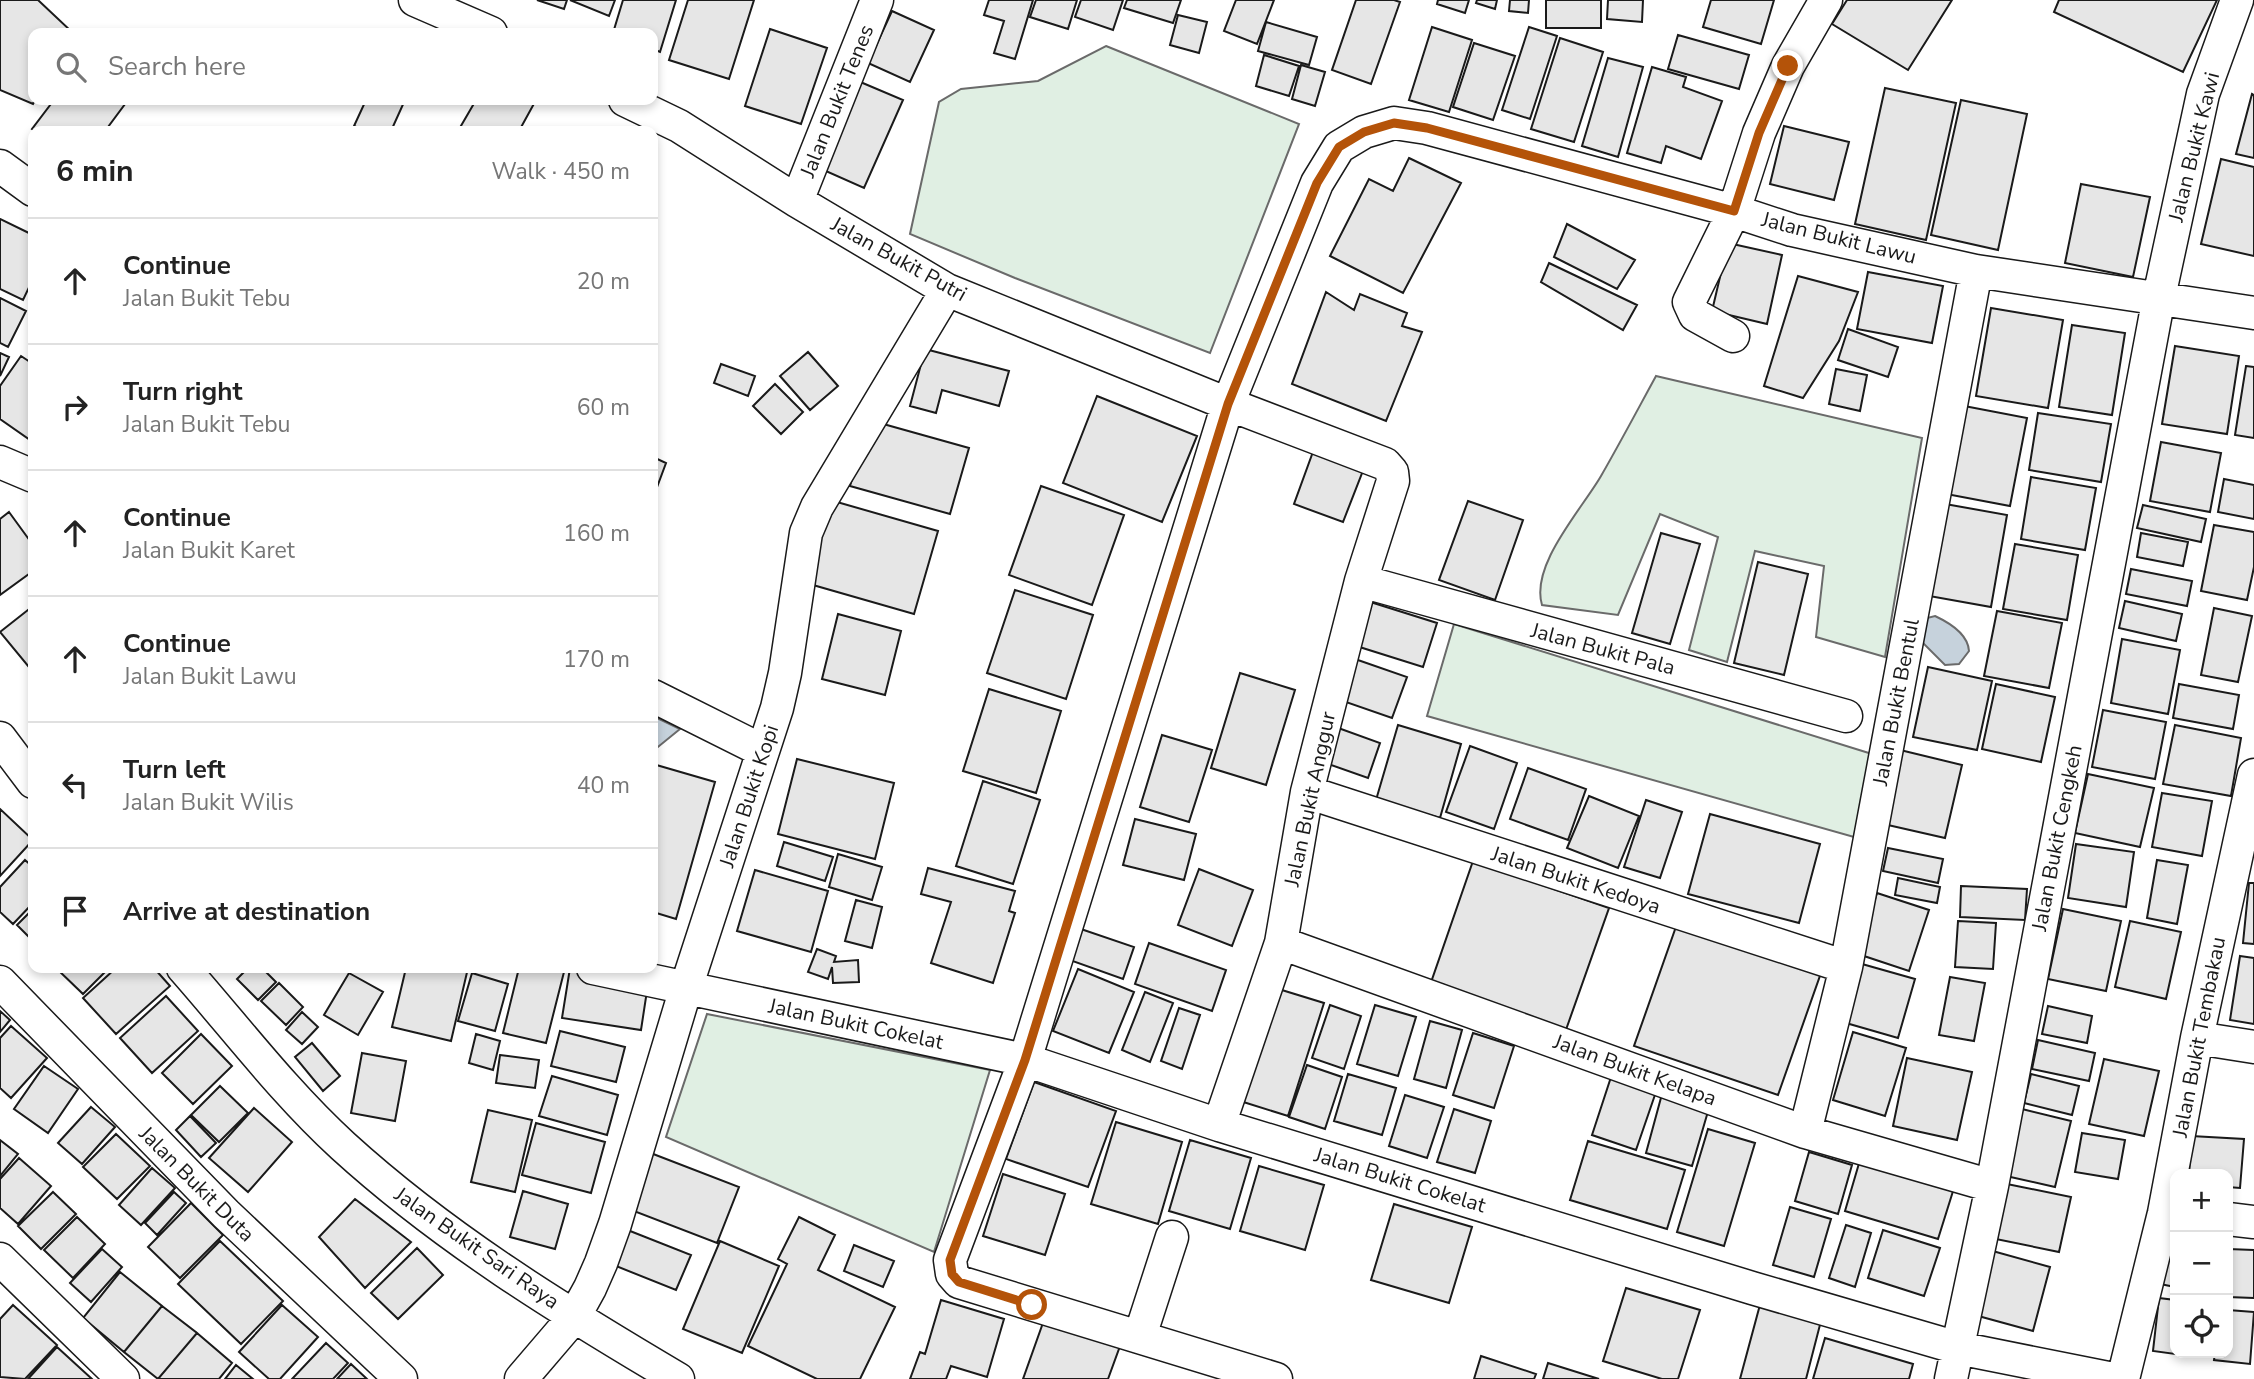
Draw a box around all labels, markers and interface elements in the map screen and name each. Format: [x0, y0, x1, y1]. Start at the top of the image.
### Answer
street label: Jalan Bukit Tenes [793, 21, 880, 182]
search box [28, 28, 658, 105]
icon: search [52, 48, 90, 86]
text: Search here [108, 49, 246, 84]
route end [1772, 50, 1803, 81]
street label: Jalan Bukit Kawi [2162, 69, 2226, 226]
text: 6 min [56, 151, 134, 192]
text: Walk · 450 m [491, 156, 630, 187]
street label: Jalan Bukit Lawu [1758, 205, 1919, 271]
street label: Jalan Bukit Putri [825, 210, 972, 308]
text: Continue [123, 248, 231, 283]
icon: ahead [56, 262, 94, 300]
text: 20 m [577, 266, 630, 297]
text: Jalan Bukit Tebu [123, 283, 291, 314]
text: Turn right [123, 374, 242, 409]
icon: right [56, 388, 94, 426]
text: 60 m [577, 392, 630, 423]
text: Jalan Bukit Tebu [123, 409, 291, 440]
text: Continue [123, 500, 231, 535]
icon: ahead [56, 514, 94, 552]
text: 160 m [563, 518, 630, 549]
text: Jalan Bukit Karet [123, 535, 295, 566]
street label: Jalan Bukit Bentul [1866, 615, 1926, 789]
street label: Jalan Bukit Pala [1527, 616, 1678, 682]
text: Continue [123, 626, 231, 661]
icon: ahead [56, 640, 94, 678]
text: 170 m [563, 644, 630, 675]
text: Jalan Bukit Lawu [123, 661, 297, 692]
street label: Jalan Bukit Anggur [1278, 709, 1342, 890]
street label: Jalan Bukit Kopi [712, 721, 785, 872]
street label: Jalan Bukit Cengkeh [2025, 743, 2089, 934]
text: Turn left [123, 752, 226, 787]
icon: left [56, 766, 94, 804]
text: 40 m [577, 770, 630, 801]
text: Jalan Bukit Wilis [123, 787, 294, 818]
street label: Jalan Bukit Kedoya [1487, 839, 1664, 921]
icon: arrive [56, 892, 94, 930]
text: Arrive at destination [123, 894, 370, 929]
street label: Jalan Bukit Tembakau [2166, 934, 2232, 1141]
street label: Jalan Bukit Cokelat [765, 992, 947, 1056]
street label: Jalan Bukit Kelapa [1549, 1027, 1720, 1112]
street label: Jalan Bukit Duta [132, 1119, 261, 1248]
street label: Jalan Bukit Cokelat [1310, 1140, 1490, 1220]
map controls [2170, 1169, 2233, 1358]
button: + [2170, 1169, 2233, 1232]
street label: Jalan Bukit Sari Raya [388, 1180, 565, 1315]
button: − [2170, 1232, 2233, 1295]
route start [1016, 1289, 1047, 1320]
button: locate [2170, 1295, 2233, 1358]

